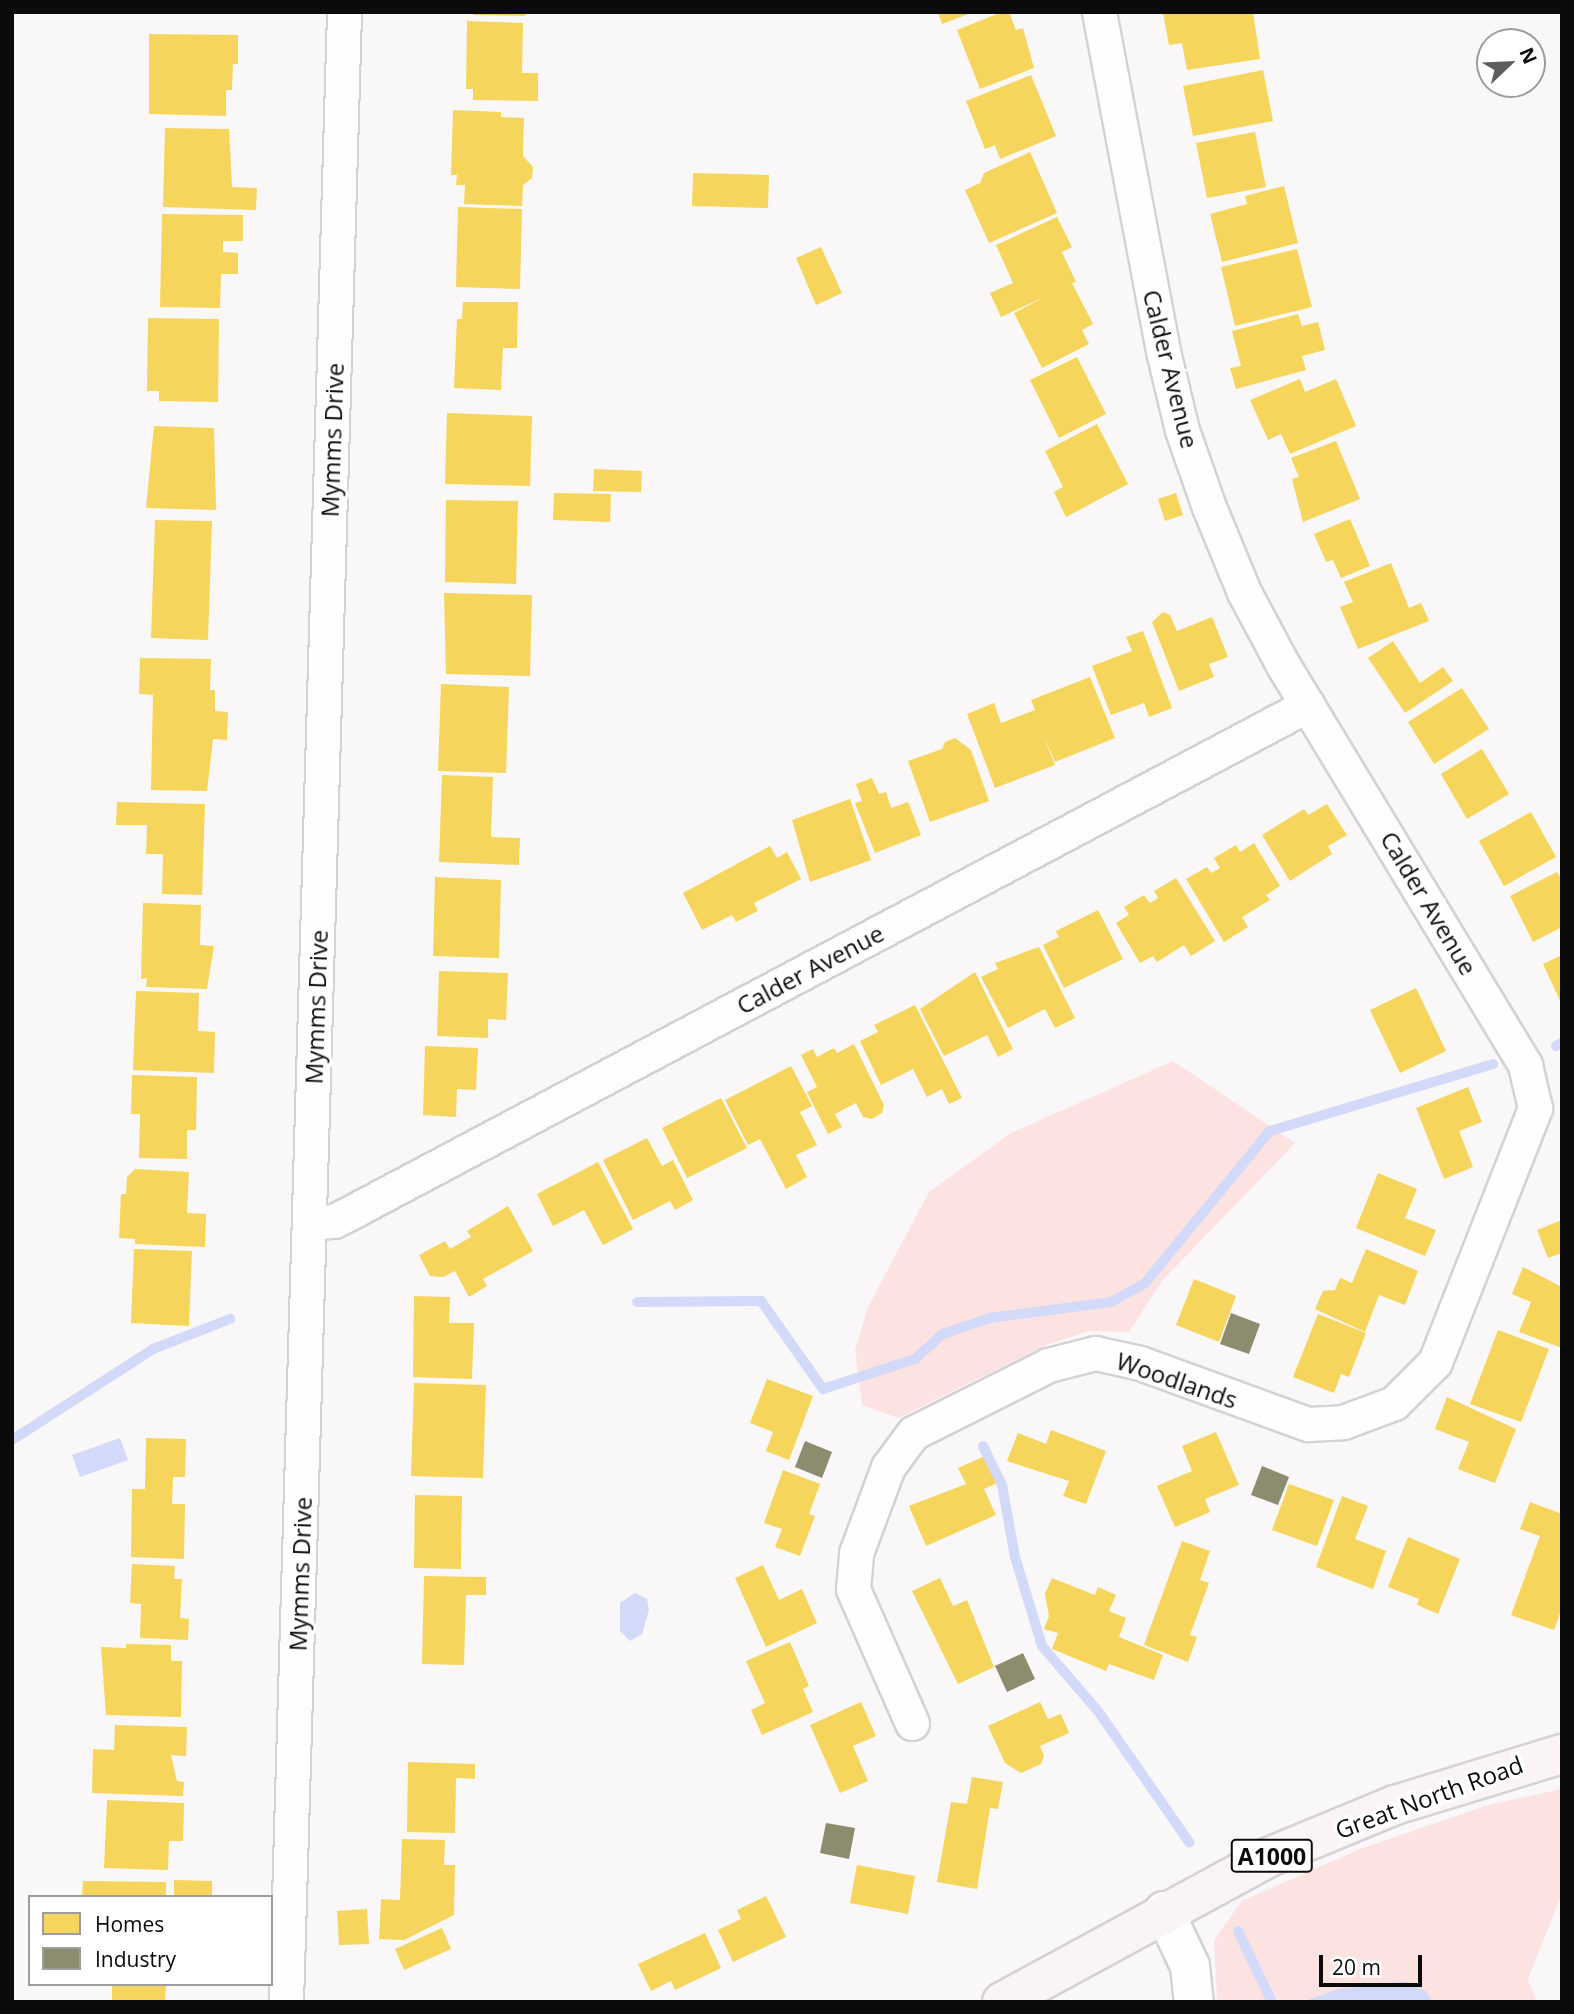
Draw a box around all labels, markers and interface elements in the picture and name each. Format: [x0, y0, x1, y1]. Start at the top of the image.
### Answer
north arrow [1476, 28, 1546, 98]
text: N [1514, 43, 1543, 68]
street label: Calder Avenue [1137, 287, 1205, 451]
street label: Mymms Drive [315, 362, 349, 518]
street label: Calder Avenue [1375, 826, 1483, 980]
street label: Calder Avenue [732, 918, 888, 1020]
street label: Mymms Drive [299, 929, 333, 1085]
street label: Woodlands [1113, 1346, 1241, 1414]
street label: Mymms Drive [283, 1496, 317, 1652]
street label: Great North Road [1331, 1750, 1527, 1844]
road number: A1000 [1230, 1837, 1314, 1876]
legend [28, 1895, 273, 1986]
text: Homes [95, 1910, 164, 1938]
scale bar [1322, 1940, 1425, 1984]
text: Industry [95, 1945, 176, 1973]
text: 20 m [1332, 1953, 1381, 1981]

